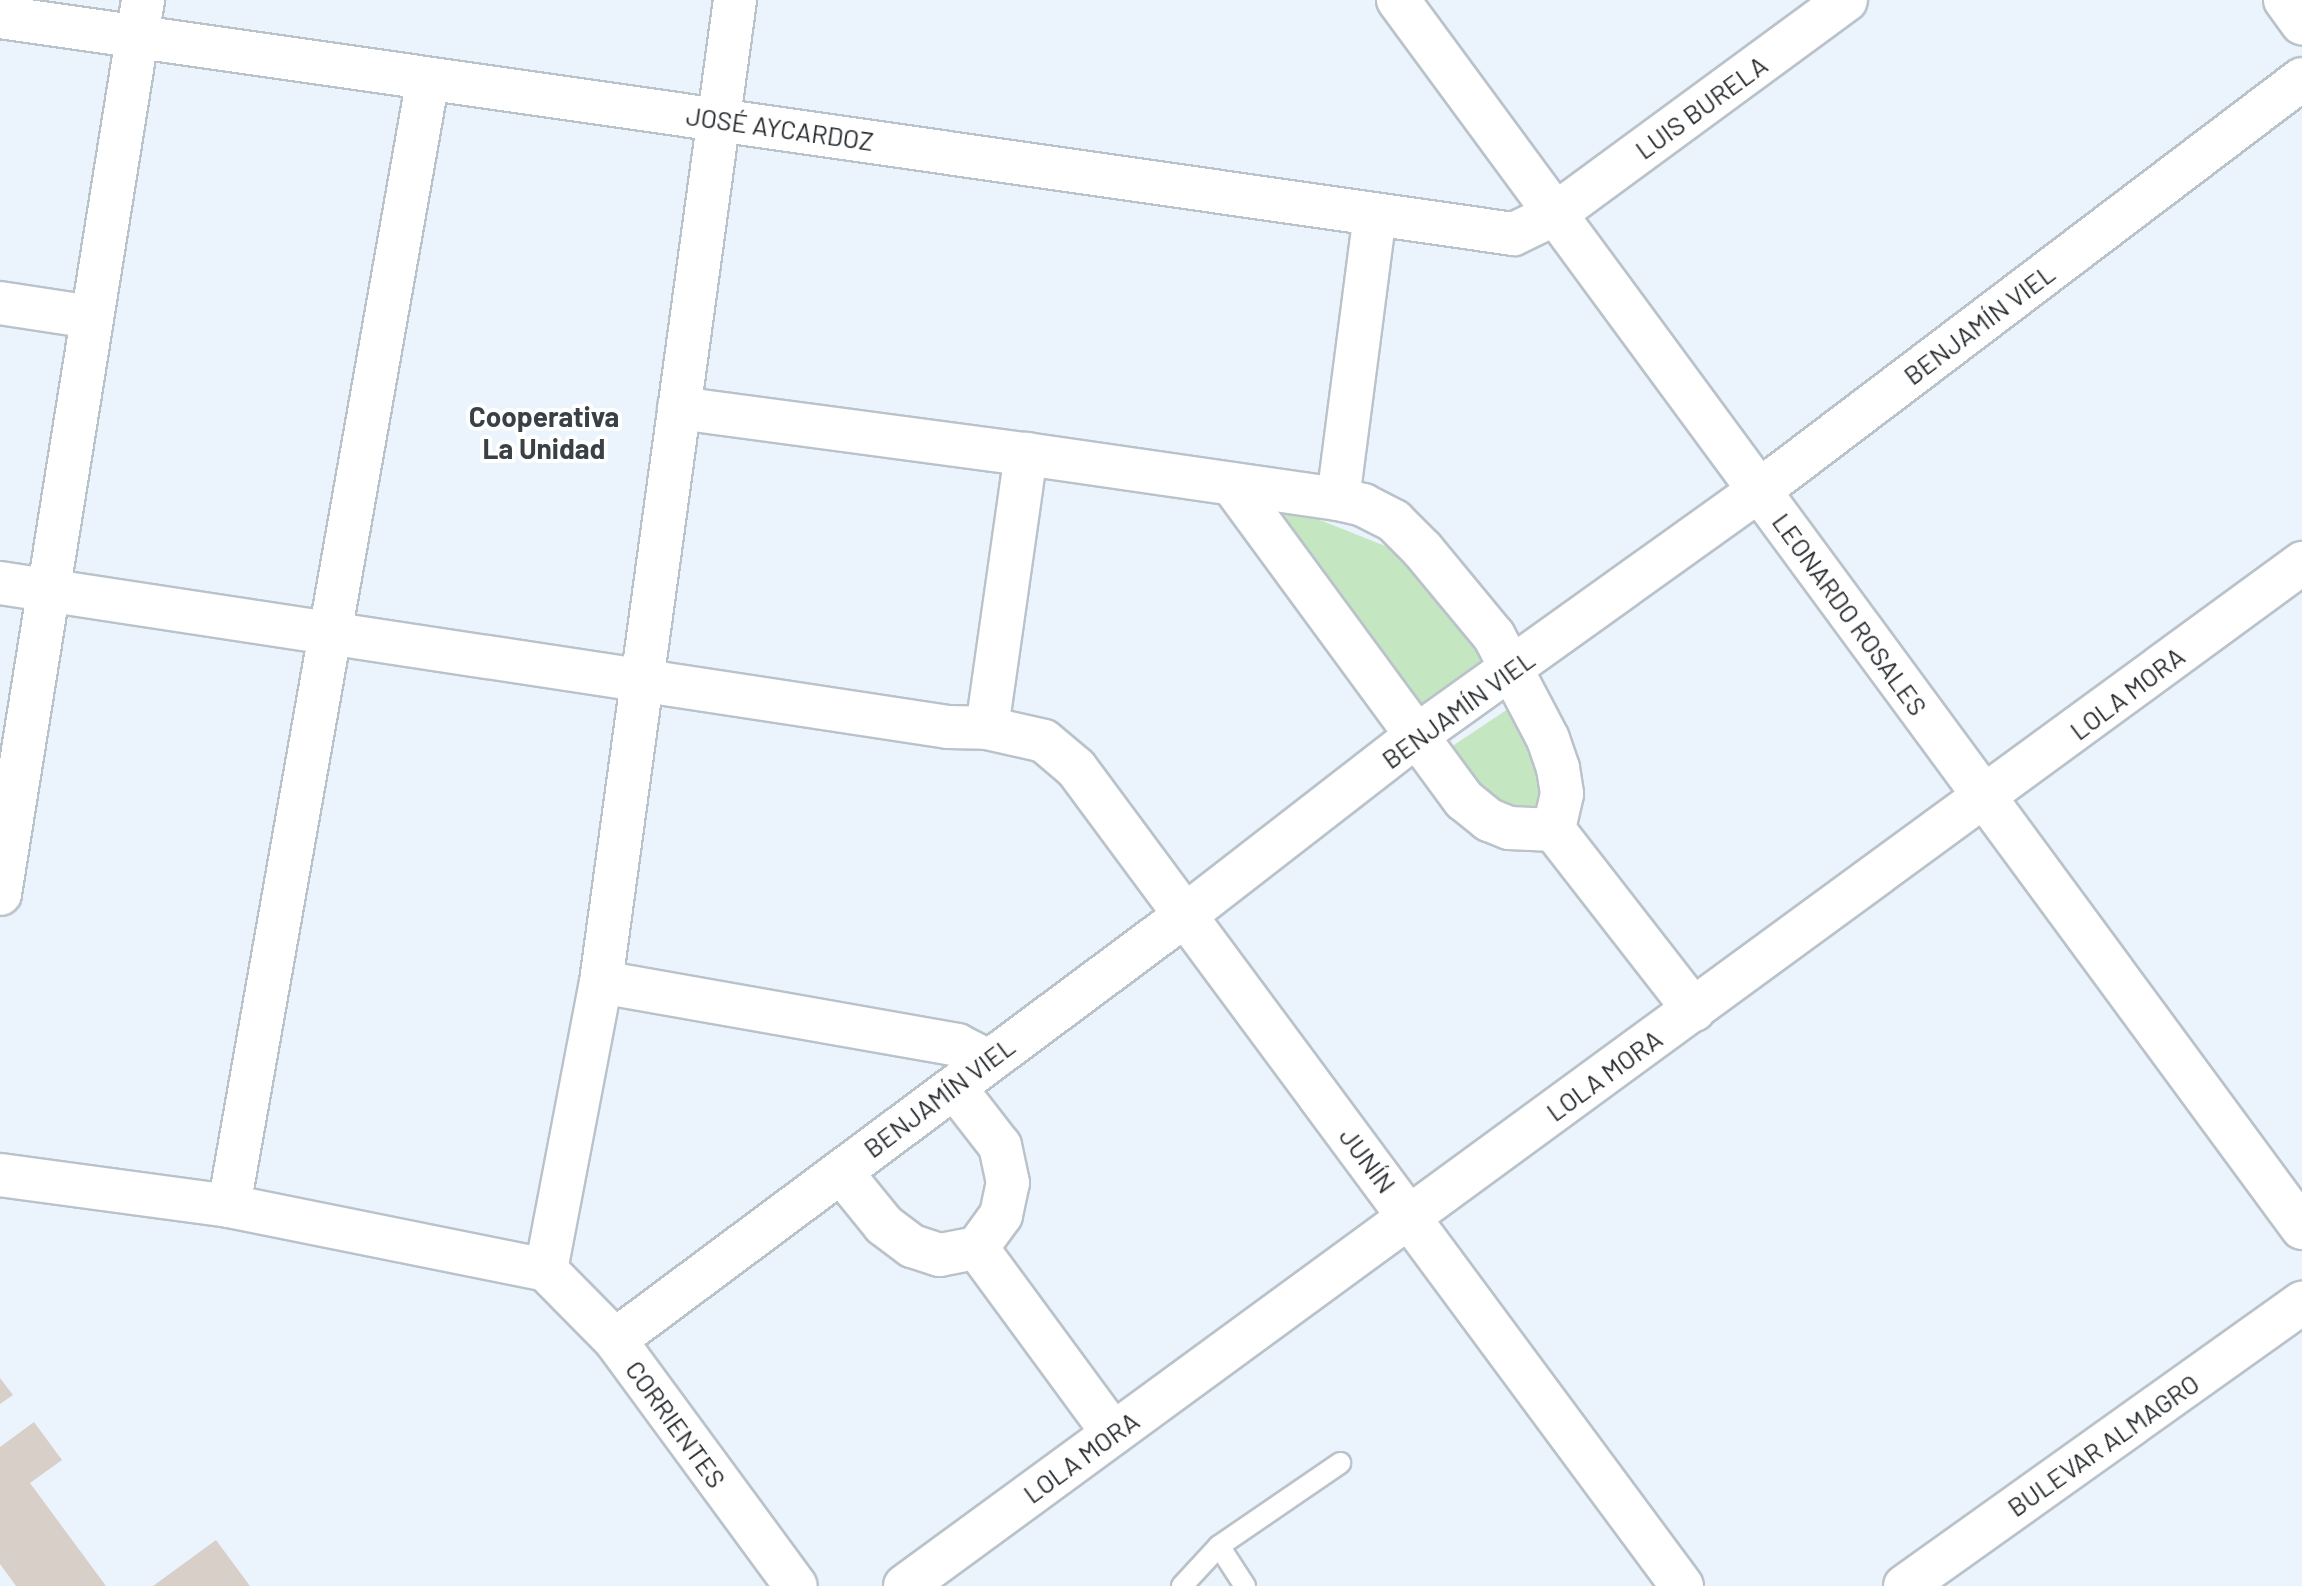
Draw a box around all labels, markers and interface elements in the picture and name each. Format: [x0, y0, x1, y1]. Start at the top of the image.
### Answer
street label: LUIS BURELA [1629, 49, 1773, 165]
street label: JOSÉ AYCARDOZ [684, 99, 876, 157]
street label: BENJAMÍN VIEL [1897, 257, 2061, 391]
district label: Cooperativa La Unidad [469, 399, 619, 465]
street label: LEONARDO ROSALES [1766, 507, 1934, 721]
street label: LOLA MORA [2064, 640, 2190, 746]
street label: BENJAMÍN VIEL [1376, 643, 1540, 775]
street label: LOLA MORA [1540, 1023, 1668, 1127]
street label: BENJAMÍN VIEL [857, 1030, 1021, 1164]
street label: JUNÍN [1333, 1121, 1403, 1199]
street label: CORRIENTES [619, 1354, 733, 1494]
street label: BULEVAR ALMAGRO [2001, 1367, 2205, 1523]
street label: LOLA MORA [1017, 1405, 1145, 1509]

